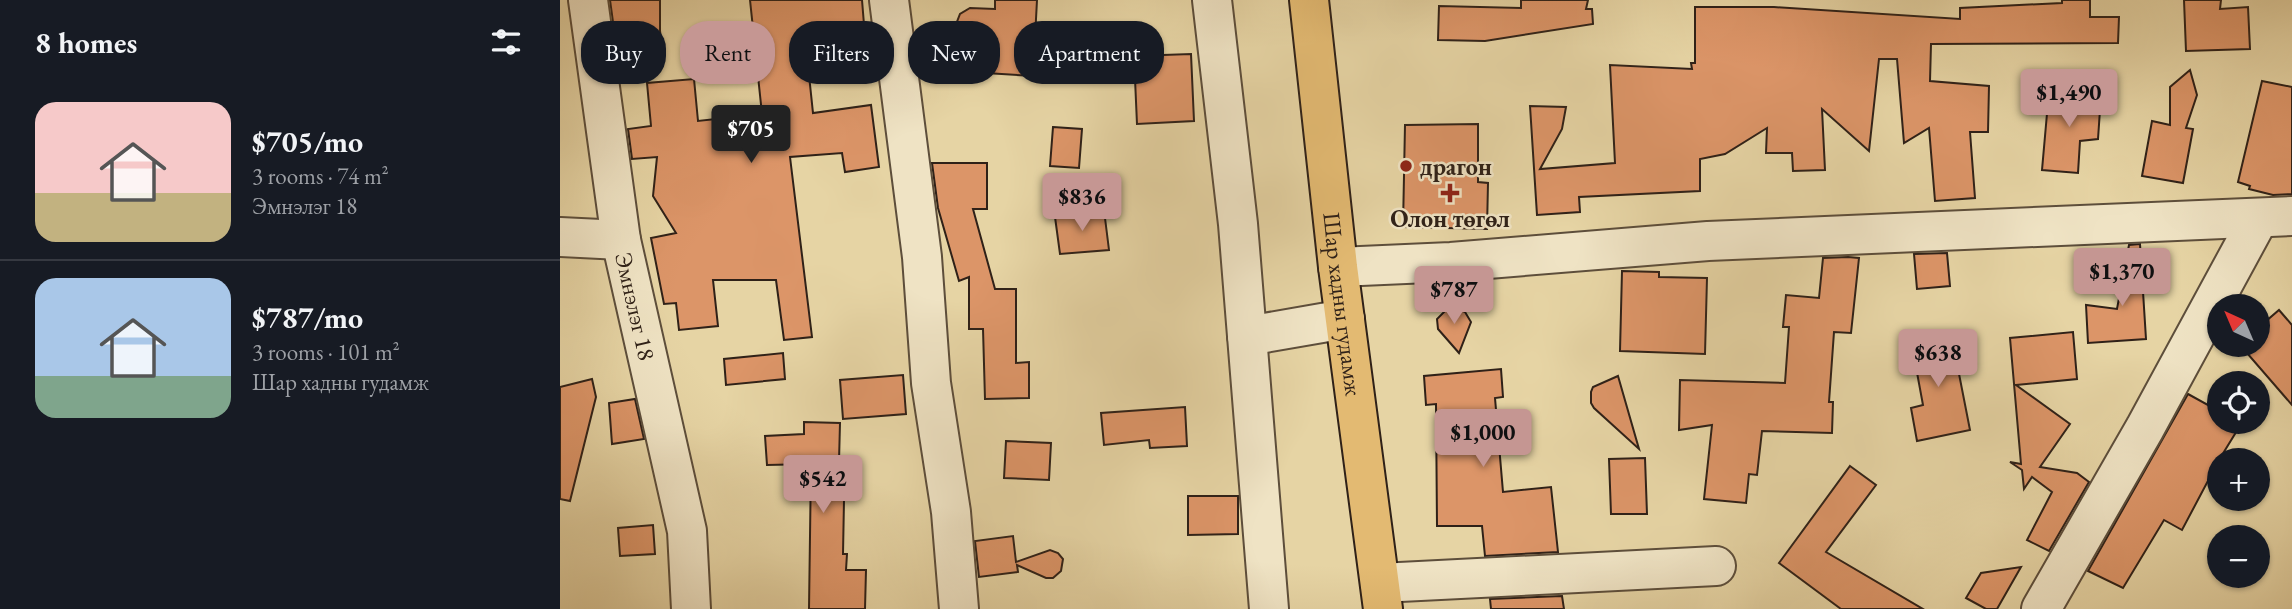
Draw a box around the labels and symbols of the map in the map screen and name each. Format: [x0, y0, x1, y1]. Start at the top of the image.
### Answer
pin: $1,490 [2012, 69, 2126, 129]
pin: $705 [710, 106, 792, 165]
place label: драгон [1420, 151, 1492, 182]
marker: драгон [1398, 158, 1414, 174]
pin: $836 [1041, 174, 1123, 233]
marker: Олон төгөл [1442, 185, 1458, 201]
place label: Олон төгөл [1390, 203, 1510, 234]
street label: Шар хадны гудамж [1317, 211, 1370, 398]
pin: $1,370 [2065, 248, 2179, 308]
street label: Эмнэлэг 18 [609, 249, 663, 363]
pin: $787 [1413, 266, 1495, 326]
north arrow [2207, 294, 2270, 357]
pin: $638 [1897, 330, 1979, 389]
pin: $1,000 [1426, 410, 1540, 469]
pin: $542 [782, 456, 864, 515]

